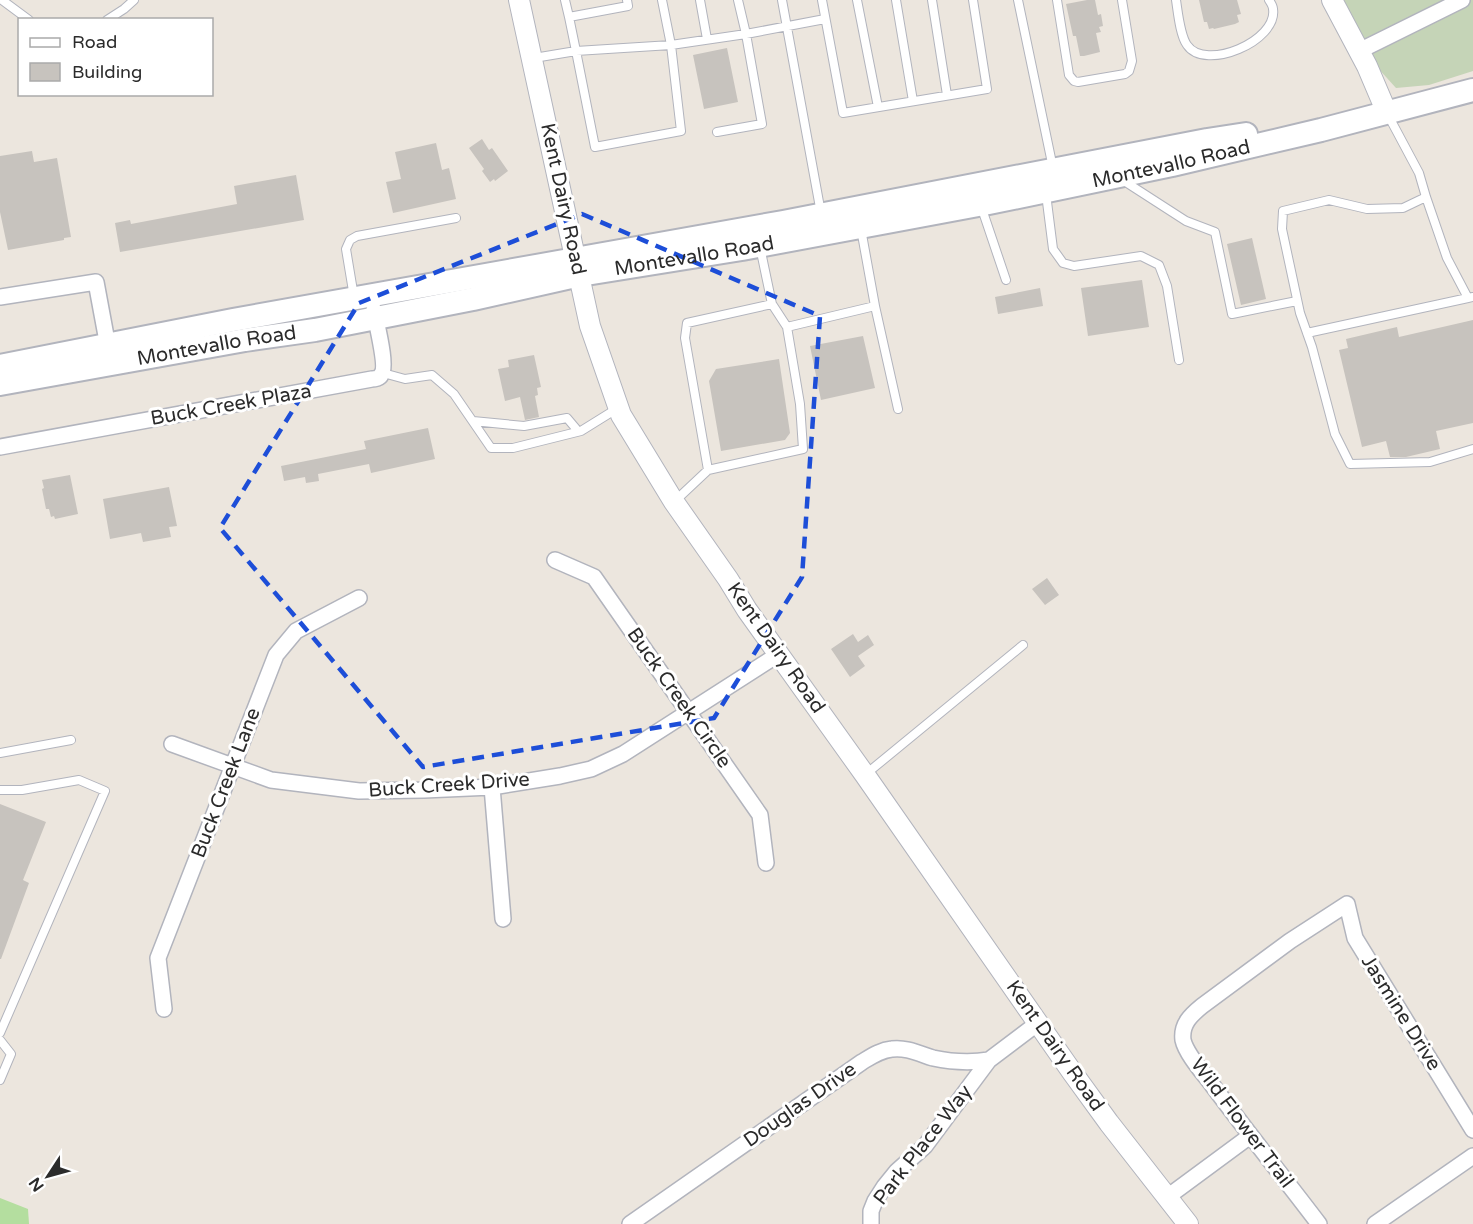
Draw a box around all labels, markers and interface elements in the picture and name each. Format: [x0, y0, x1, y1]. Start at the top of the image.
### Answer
legend [18, 18, 213, 96]
text: Road [72, 31, 117, 53]
text: Building [72, 61, 142, 83]
street label: Kent Dairy Road [535, 121, 591, 277]
street label: Montevallo Road [1090, 135, 1253, 193]
street label: Montevallo Road [613, 231, 776, 281]
street label: Montevallo Road [135, 321, 298, 371]
street label: Buck Creek Plaza [149, 379, 313, 431]
street label: Kent Dairy Road [722, 578, 830, 718]
street label: Buck Creek Circle [622, 623, 736, 773]
street label: Buck Creek Lane [186, 705, 266, 861]
street label: Buck Creek Drive [367, 767, 531, 803]
street label: Jasmine Drive [1356, 951, 1446, 1075]
street label: Kent Dairy Road [1001, 976, 1109, 1116]
street label: Wild Flower Trail [1185, 1053, 1299, 1193]
street label: Douglas Drive [739, 1057, 861, 1153]
street label: Park Place Way [869, 1080, 977, 1210]
north arrow [18, 1146, 78, 1206]
text: N [25, 1173, 49, 1195]

